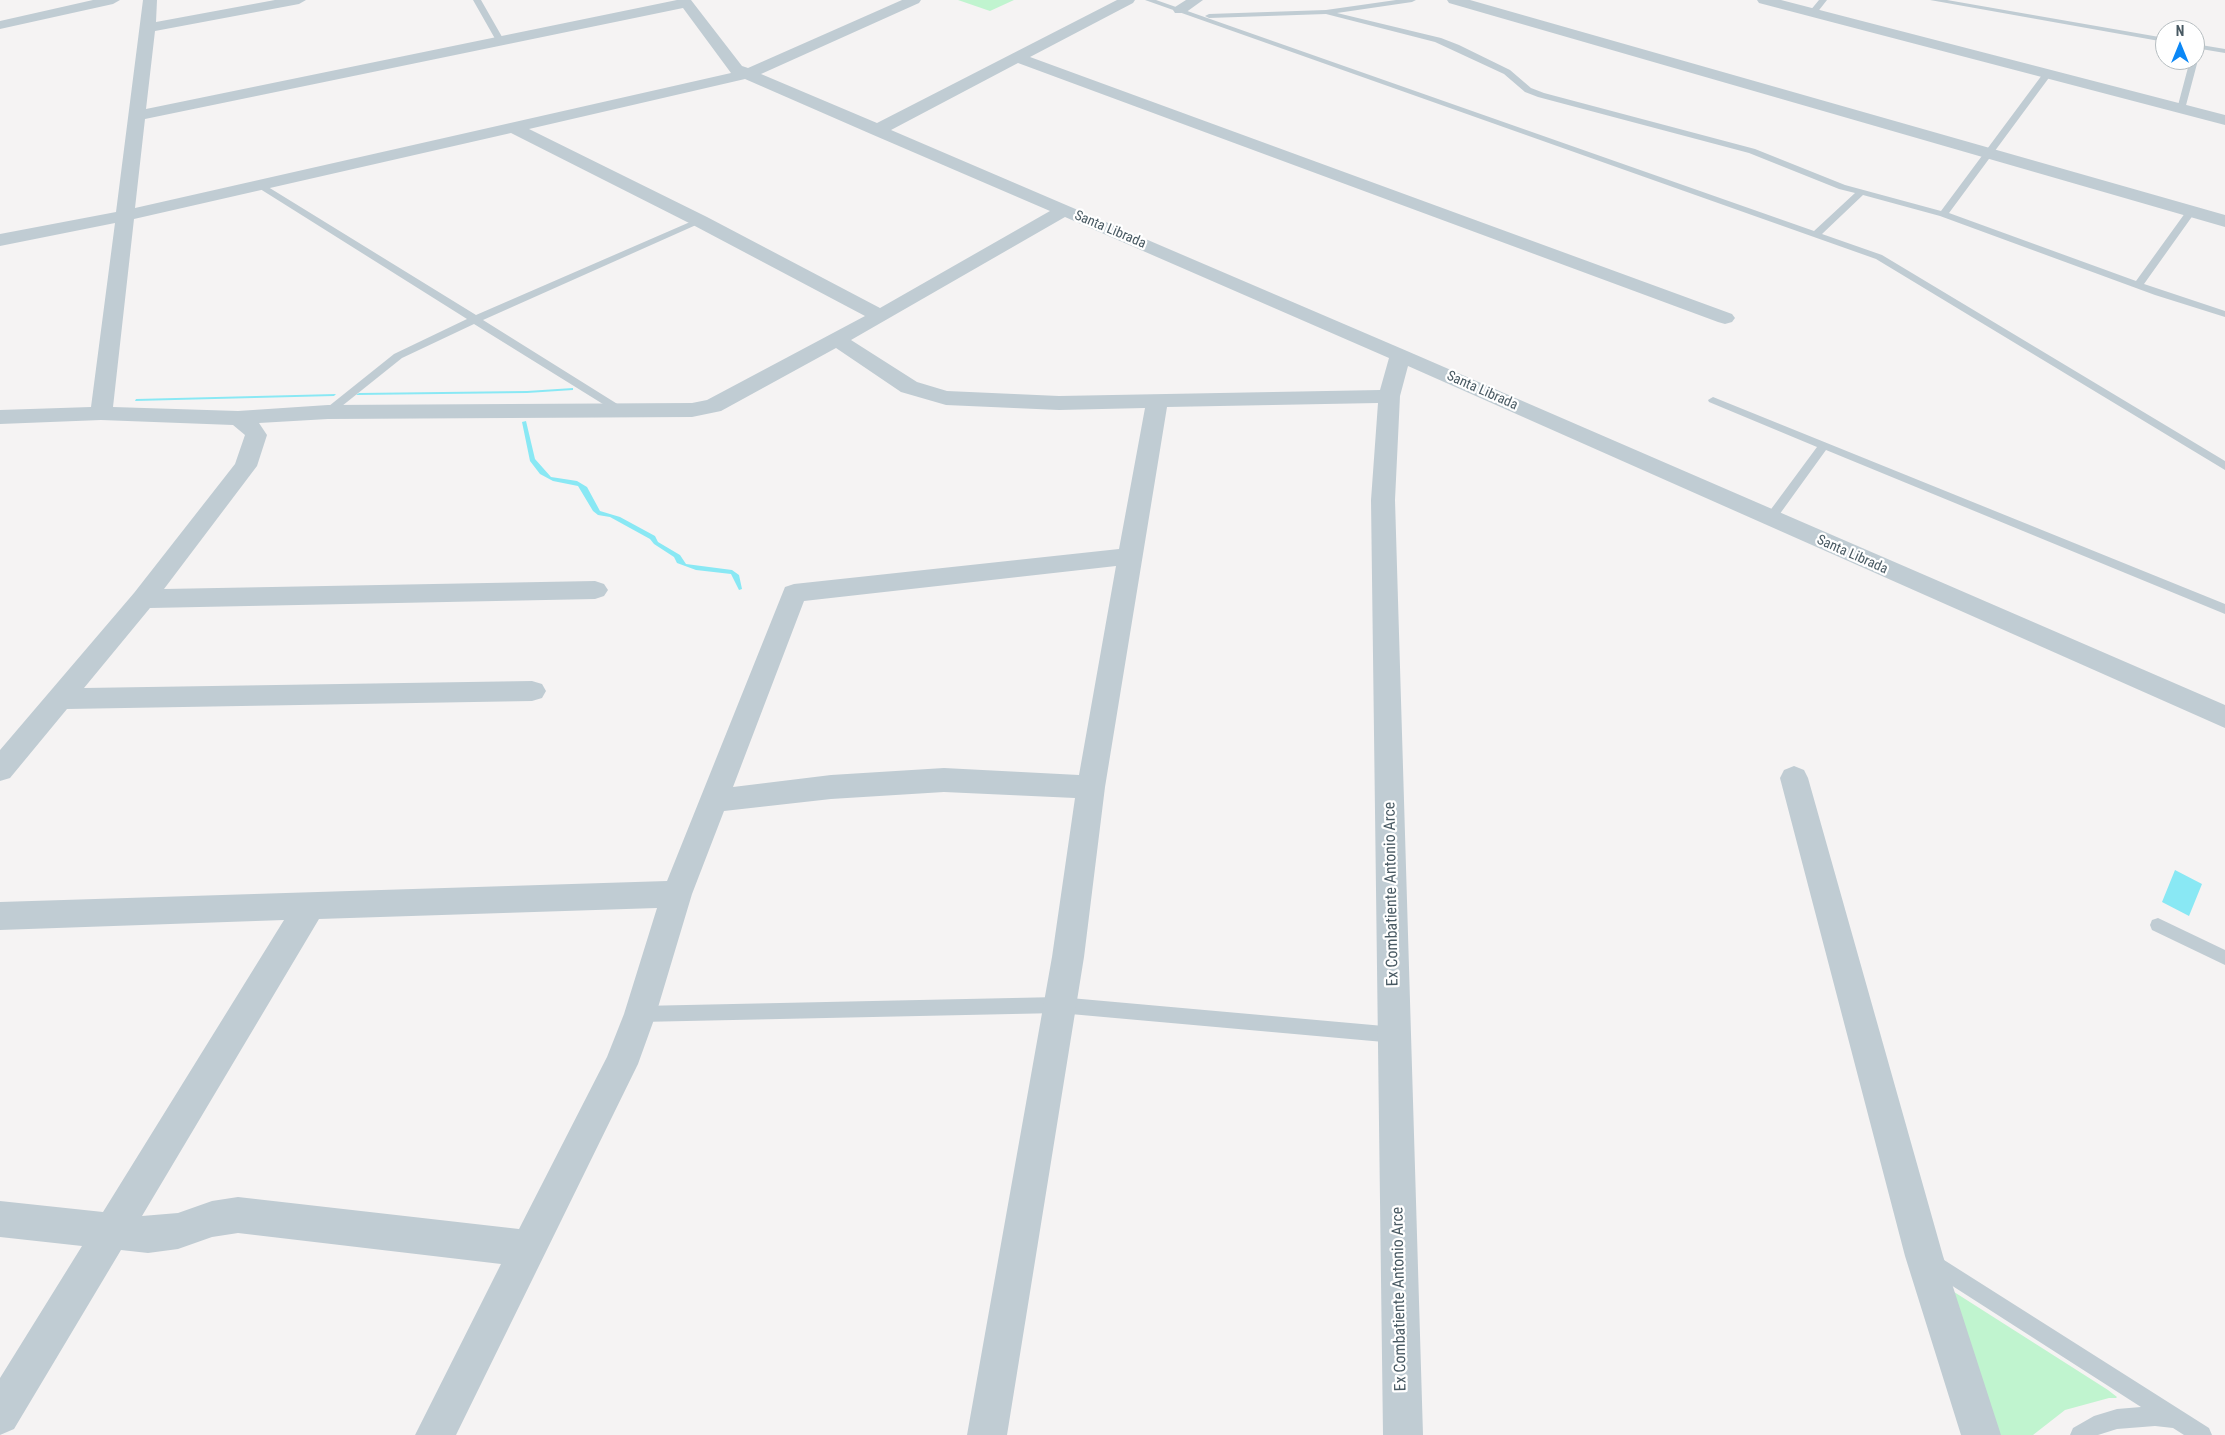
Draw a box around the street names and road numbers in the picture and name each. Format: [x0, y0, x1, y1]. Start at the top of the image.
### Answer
street label: Santa Librada [1072, 207, 1148, 253]
street label: Santa Librada [1444, 368, 1520, 414]
street label: Santa Librada [1814, 532, 1890, 578]
street label: Ex Combatiente Antonio Arce [1381, 802, 1403, 986]
street label: Ex Combatiente Antonio Arce [1389, 1207, 1411, 1391]

